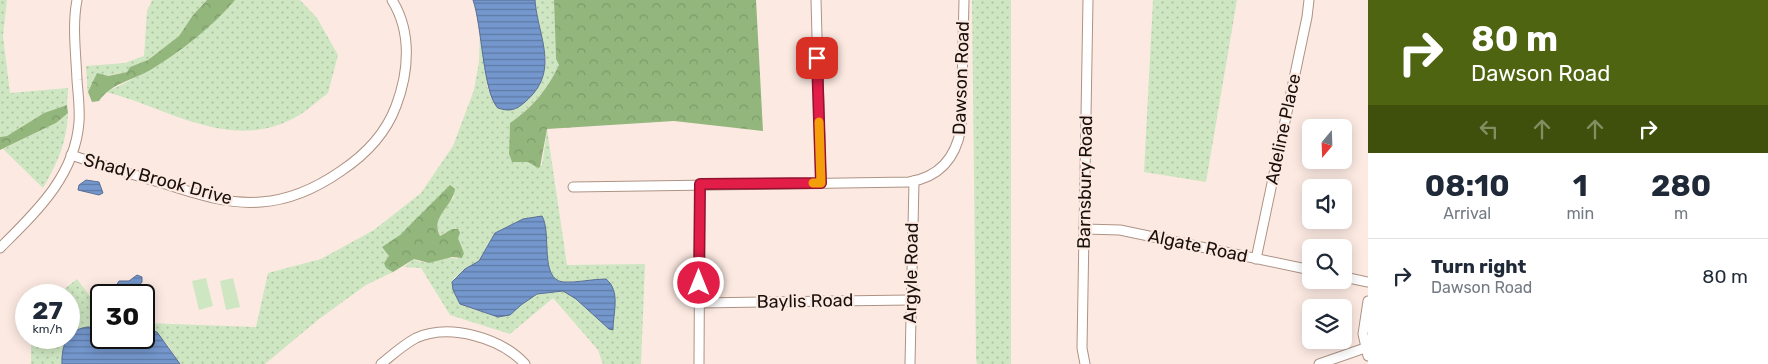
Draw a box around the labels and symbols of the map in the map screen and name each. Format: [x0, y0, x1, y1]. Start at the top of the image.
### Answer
street label: Dawson Road [948, 21, 974, 135]
pin [796, 37, 838, 79]
street label: Adeline Place [1261, 72, 1305, 186]
street label: Barnsbury Road [1073, 115, 1097, 249]
north arrow [1302, 119, 1352, 169]
street label: Shady Brook Drive [81, 149, 235, 209]
street label: Argyle Road [899, 222, 923, 324]
street label: Algate Road [1146, 225, 1250, 267]
position arrow [672, 256, 724, 308]
speed limit sign: 30 [90, 284, 155, 349]
street label: Baylis Road [756, 289, 854, 313]

